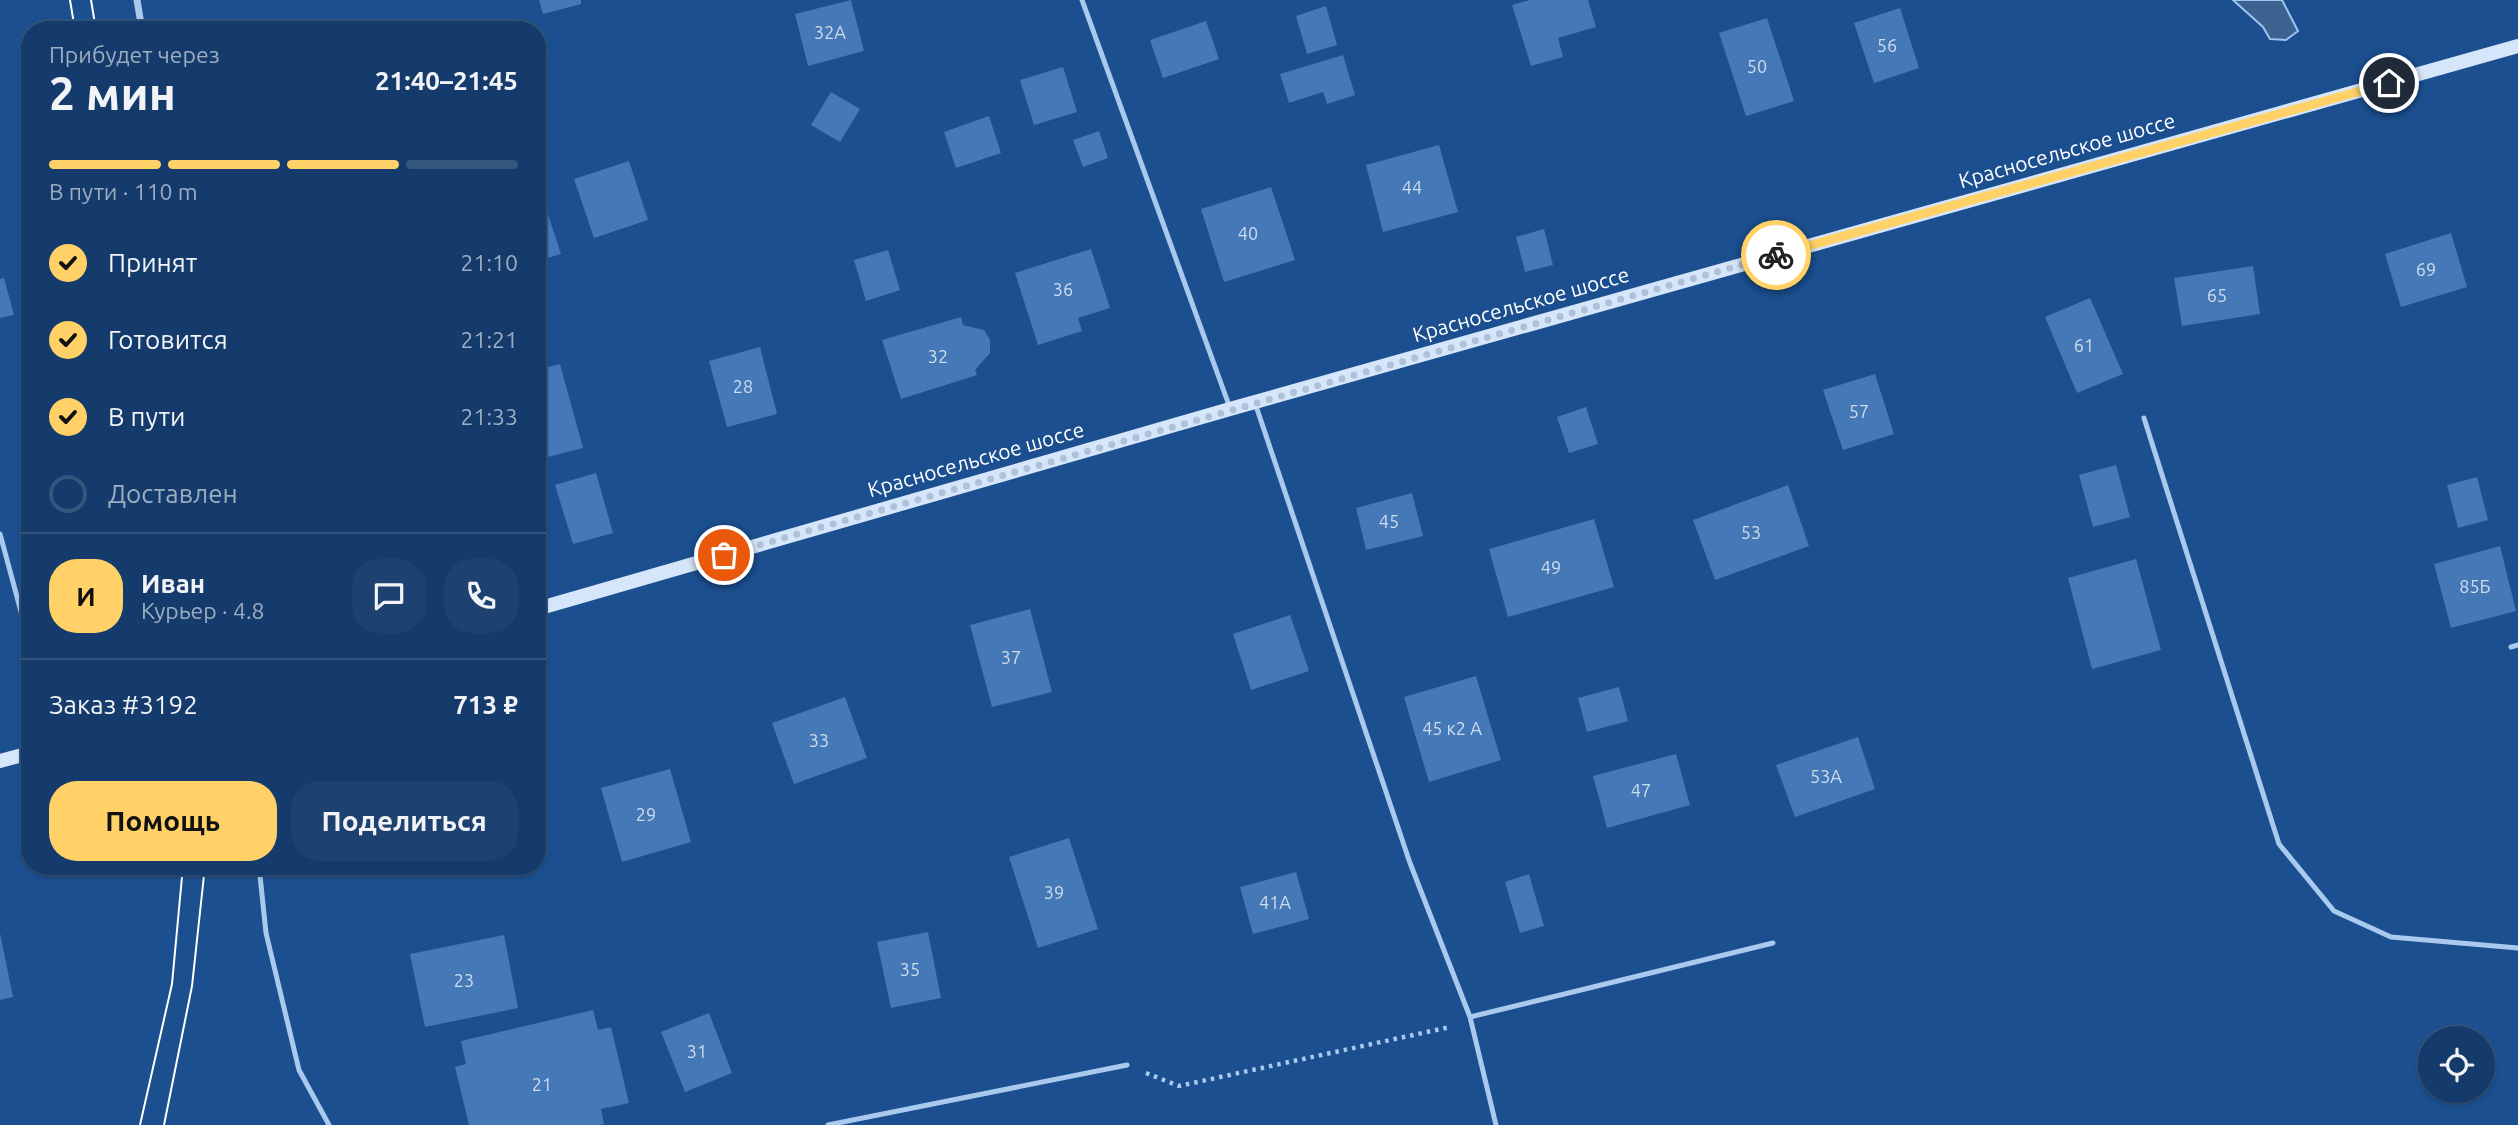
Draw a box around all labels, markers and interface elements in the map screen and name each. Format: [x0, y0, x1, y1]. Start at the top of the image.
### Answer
house number: 32А [814, 22, 846, 42]
house number: 56 [1877, 35, 1897, 55]
text: Прибудет через [49, 42, 220, 67]
pin [2359, 53, 2419, 113]
house number: 50 [1747, 56, 1767, 76]
icon: home [2370, 64, 2408, 102]
text: 21:40–21:45 [375, 66, 518, 95]
text: 2 мин [49, 67, 176, 119]
street label: Красносельское шоссе [1956, 108, 2178, 192]
house number: 44 [1402, 177, 1422, 197]
text: В пути · 110 m [49, 179, 198, 204]
courier [1741, 220, 1811, 290]
house number: 40 [1238, 223, 1258, 243]
icon: bike [1757, 236, 1795, 274]
icon: check [49, 244, 87, 282]
text: Принят [108, 248, 197, 277]
text: 21:10 [460, 250, 518, 275]
house number: 69 [2416, 259, 2436, 279]
street label: Красносельское шоссе [1410, 262, 1632, 346]
house number: 36 [1053, 279, 1073, 299]
house number: 65 [2207, 285, 2227, 305]
icon: check [49, 321, 87, 359]
text: Готовится [108, 325, 228, 354]
text: 21:21 [460, 327, 518, 352]
house number: 61 [2074, 335, 2094, 355]
house number: 32 [928, 346, 948, 366]
house number: 28 [733, 376, 753, 396]
icon: check [49, 398, 87, 436]
house number: 57 [1849, 401, 1869, 421]
text: В пути [108, 402, 185, 431]
text: 21:33 [460, 404, 518, 429]
street label: Красносельское шоссе [865, 417, 1087, 501]
text: Доставлен [108, 479, 238, 508]
house number: 45 [1379, 511, 1399, 531]
house number: 53 [1741, 522, 1761, 542]
pin [694, 525, 754, 585]
icon: bag [705, 536, 743, 574]
house number: 49 [1541, 557, 1561, 577]
button: chat [352, 559, 426, 633]
button: phone [444, 559, 518, 633]
text: Иван [141, 569, 205, 598]
house number: 85Б [2459, 576, 2491, 596]
text: И [76, 582, 96, 611]
text: Курьер · 4.8 [141, 598, 265, 623]
house number: 37 [1001, 647, 1021, 667]
text: Заказ #3192 [49, 690, 198, 719]
text: 713 ₽ [453, 690, 518, 719]
house number: 45 к2 А [1422, 718, 1482, 738]
house number: 33 [809, 730, 829, 750]
house number: 53А [1810, 766, 1842, 786]
house number: 47 [1631, 780, 1651, 800]
button: Помощь [49, 781, 277, 861]
button: Поделиться [291, 781, 518, 861]
house number: 29 [636, 804, 656, 824]
house number: 39 [1044, 882, 1064, 902]
house number: 41А [1259, 892, 1291, 912]
house number: 35 [900, 959, 920, 979]
house number: 23 [454, 970, 474, 990]
map controls [2418, 1026, 2495, 1103]
button: locate [2418, 1026, 2495, 1103]
house number: 31 [687, 1041, 707, 1061]
house number: 21 [532, 1074, 552, 1094]

